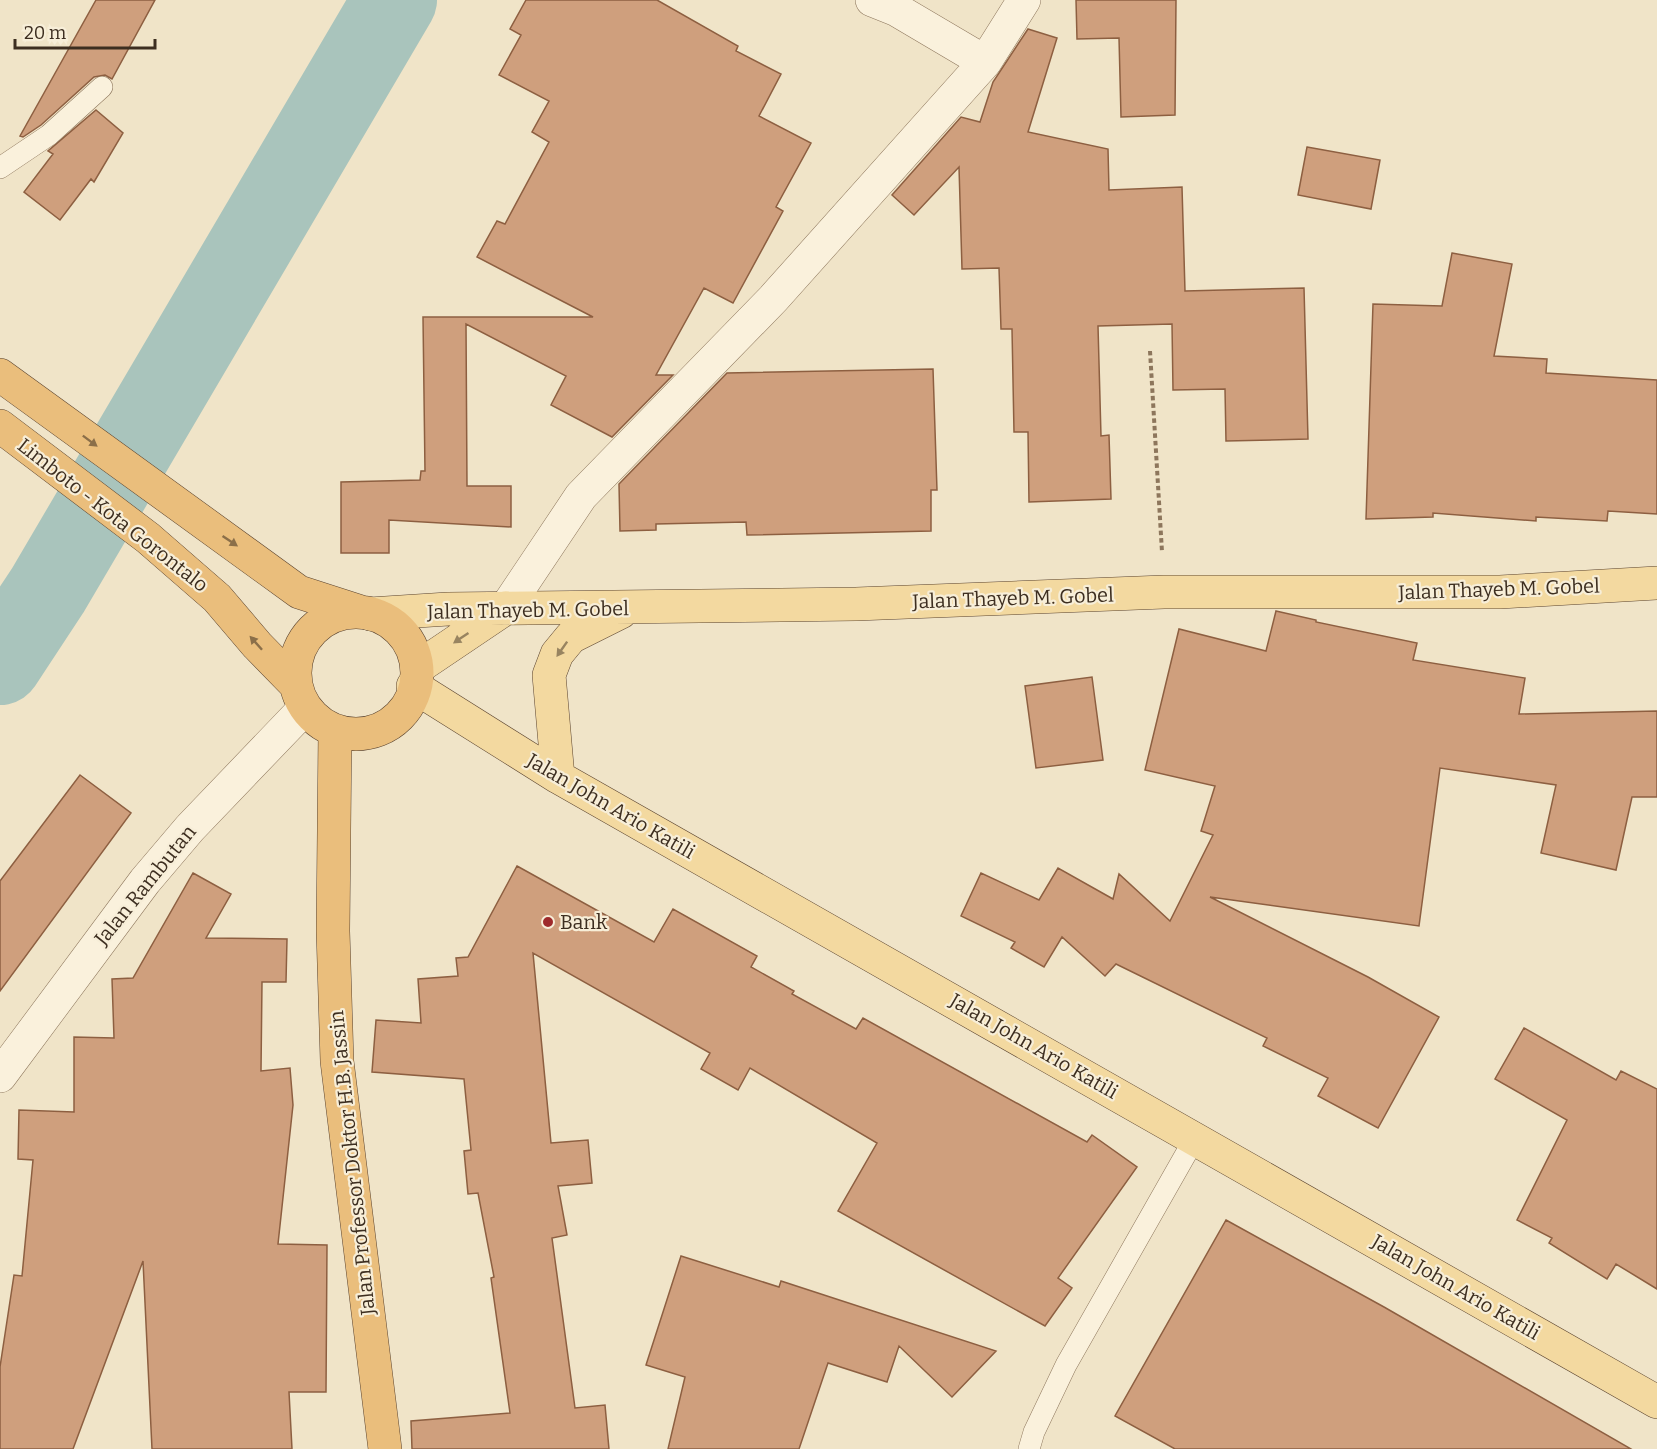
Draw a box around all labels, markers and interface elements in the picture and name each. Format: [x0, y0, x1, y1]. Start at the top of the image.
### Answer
scale bar [15, 12, 154, 50]
text: 20 m [24, 22, 66, 44]
street label: Limboto - Kota Gorontalo [13, 433, 213, 597]
one-way arrow [82, 434, 97, 446]
one-way arrow [222, 535, 238, 546]
street label: Jalan Thayeb M. Gobel [1397, 573, 1600, 605]
street label: Jalan Thayeb M. Gobel [911, 582, 1114, 614]
street label: Jalan Thayeb M. Gobel [426, 596, 629, 624]
one-way arrow [454, 632, 470, 644]
one-way arrow [250, 636, 263, 651]
one-way arrow [556, 640, 568, 656]
street label: Jalan John Ario Katili [522, 748, 699, 864]
street label: Jalan Rambutan [89, 820, 201, 951]
place label: Bank [560, 910, 608, 934]
marker: Bank [541, 915, 555, 929]
street label: Jalan John Ario Katili [945, 988, 1122, 1104]
street label: Jalan Professor Doktor H.B. Jassin [324, 1009, 380, 1318]
street label: Jalan John Ario Katili [1367, 1229, 1544, 1345]

